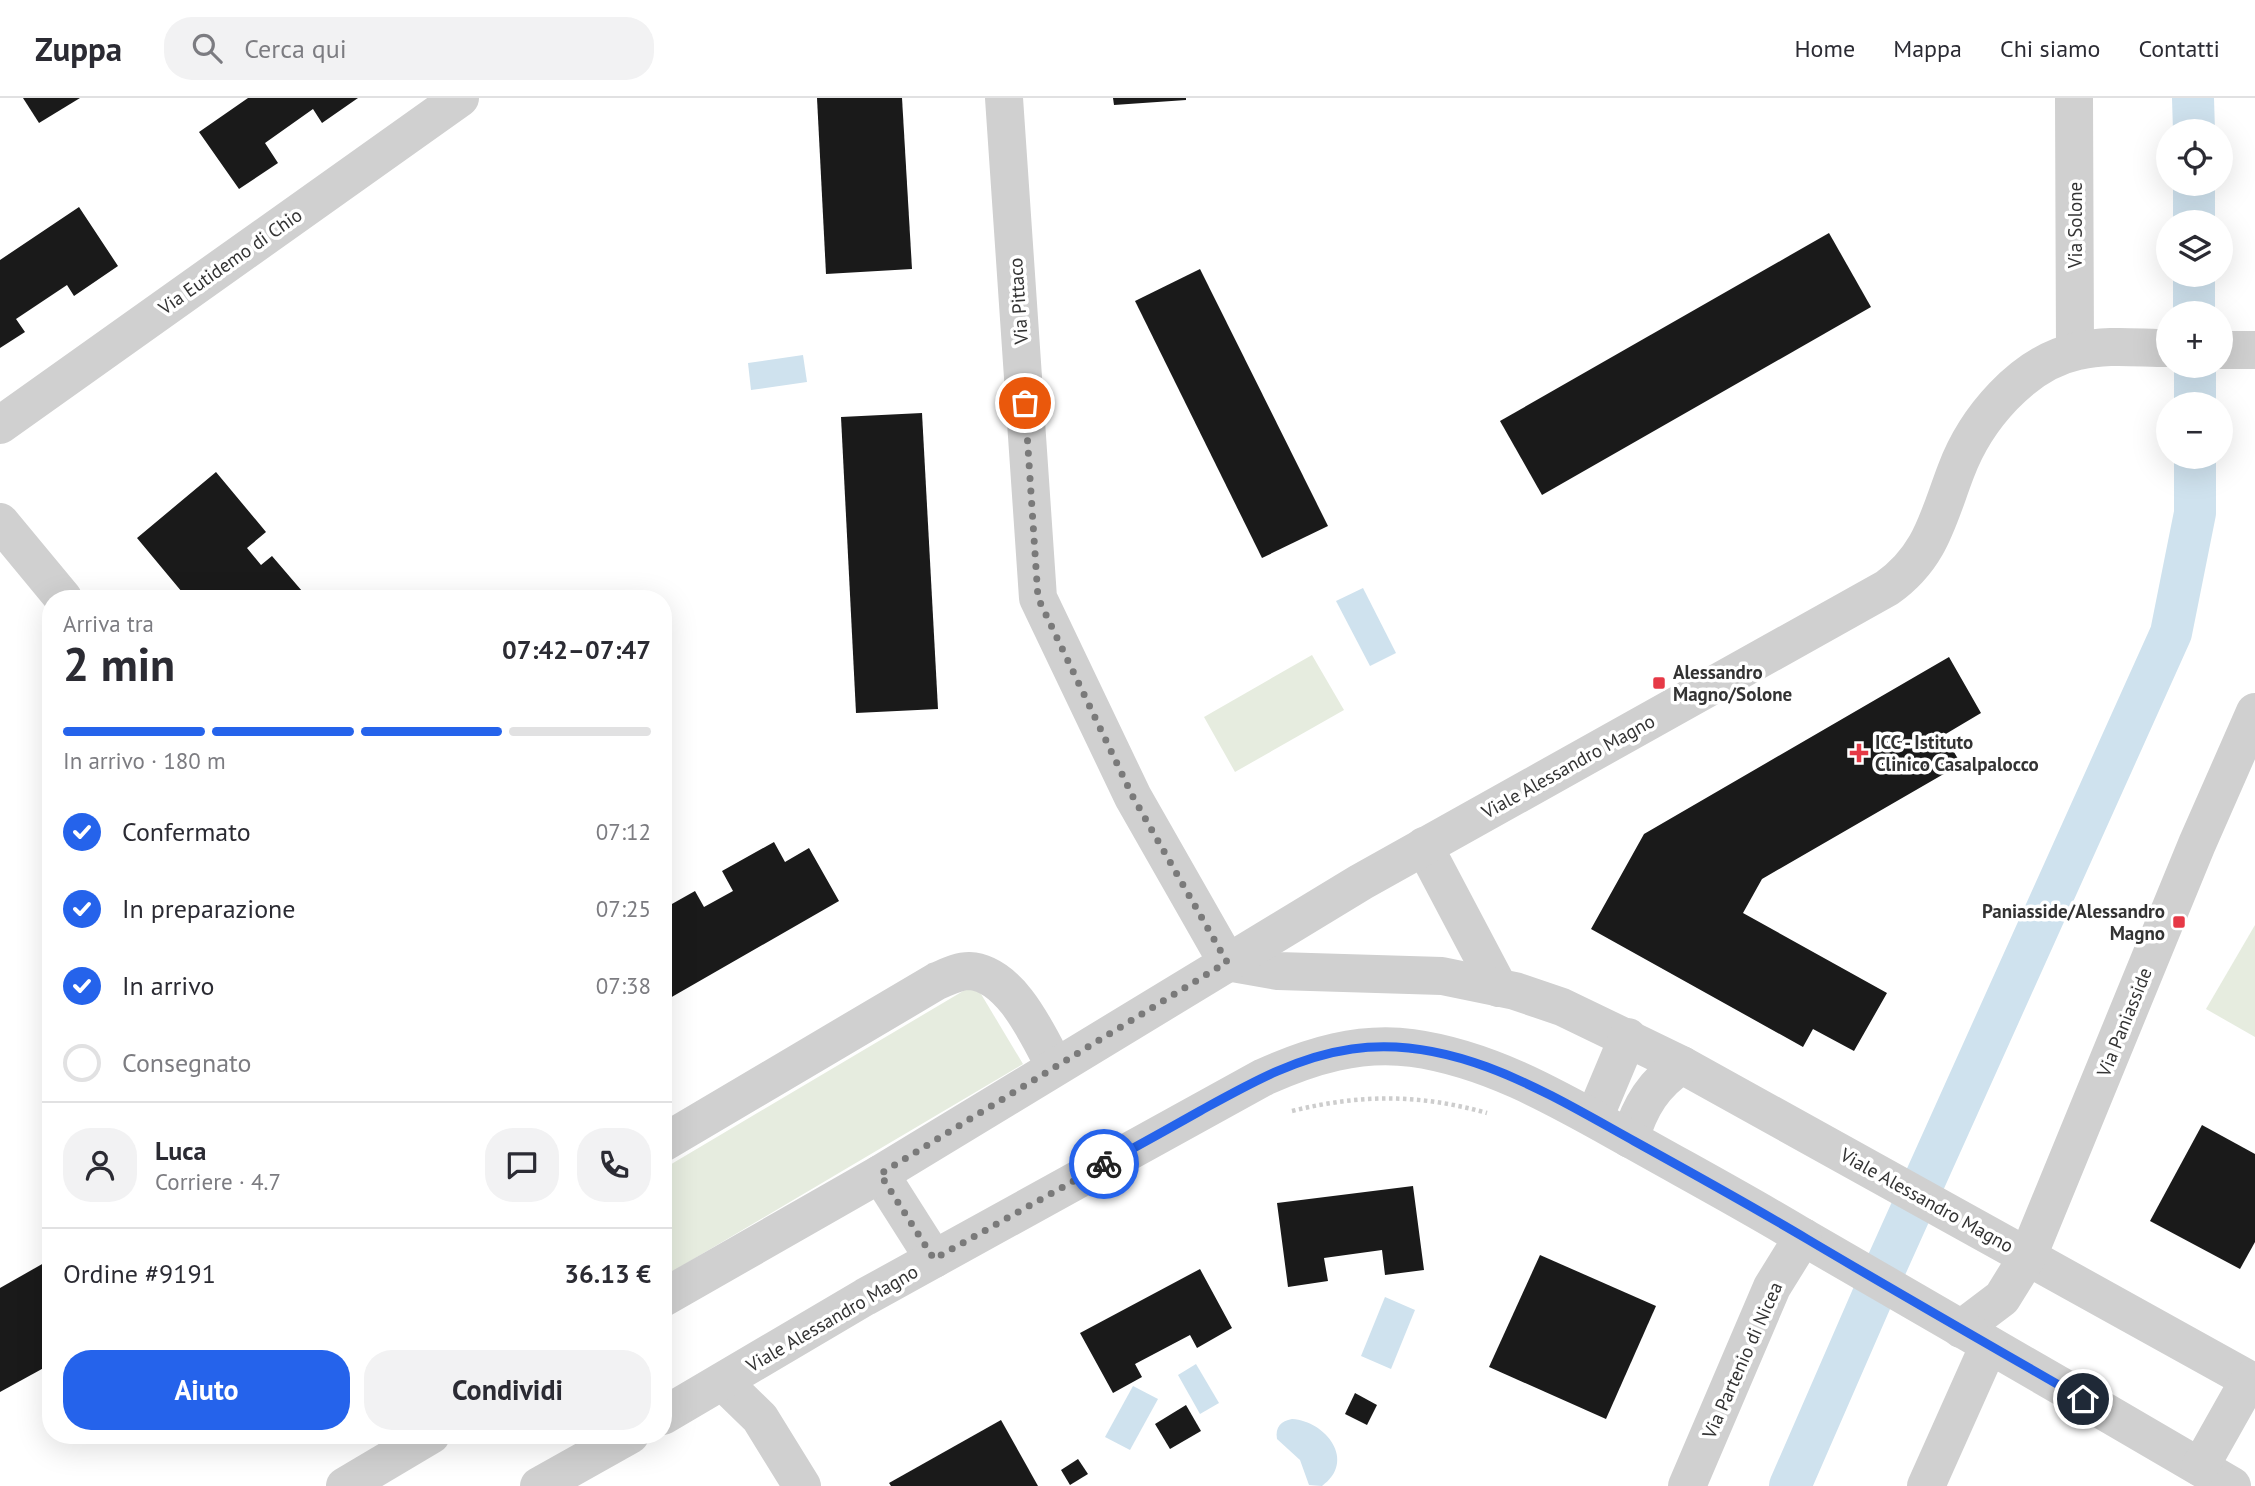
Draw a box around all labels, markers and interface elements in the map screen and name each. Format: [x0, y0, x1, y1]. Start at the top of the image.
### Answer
search box [164, 17, 654, 80]
text: Zuppa [35, 27, 122, 70]
icon: search [188, 29, 226, 67]
text: Cerca qui [244, 32, 347, 65]
text: Home [1794, 33, 1855, 64]
text: Mappa [1893, 33, 1962, 64]
text: Chi siamo [2000, 33, 2100, 64]
text: Contatti [2138, 33, 2220, 64]
map controls [2156, 119, 2233, 469]
button: locate [2156, 119, 2233, 196]
street label: Via Solone [2063, 182, 2087, 269]
street label: Via Eutidemo di Chio [153, 202, 306, 320]
button: layers [2156, 210, 2233, 287]
street label: Via Pittaco [1003, 257, 1033, 346]
button: + [2156, 301, 2233, 378]
pin [995, 373, 1055, 433]
icon: bag [1006, 384, 1044, 422]
button: − [2156, 392, 2233, 469]
text: Arriva tra [63, 609, 154, 638]
text: 07:42–07:47 [502, 633, 651, 666]
text: 2 min [63, 634, 175, 694]
place label: Alessandro Magno/Solone [1673, 660, 1792, 706]
marker: Alessandro Magno/Solone [1651, 675, 1667, 691]
street label: Viale Alessandro Magno [1476, 708, 1659, 824]
place label: ICC - Istituto Clinico Casalpalocco [1875, 730, 2039, 776]
marker: ICC - Istituto Clinico Casalpalocco [1849, 743, 1869, 763]
text: In arrivo · 180 m [63, 746, 226, 775]
icon: check [63, 813, 101, 851]
text: Confermato [122, 815, 251, 848]
text: 07:12 [596, 817, 651, 846]
icon: check [63, 890, 101, 928]
text: In preparazione [122, 892, 296, 925]
text: 07:25 [596, 894, 651, 923]
place label: Paniasside/Alessandro Magno [1982, 899, 2165, 945]
marker: Paniasside/Alessandro Magno [2171, 914, 2187, 930]
street label: Via Paniasside [2091, 964, 2157, 1081]
icon: check [63, 967, 101, 1005]
text: In arrivo [122, 969, 214, 1002]
text: 07:38 [596, 971, 651, 1000]
text: Consegnato [122, 1046, 252, 1079]
button: person [63, 1128, 137, 1202]
button: chat [485, 1128, 559, 1202]
button: phone [577, 1128, 651, 1202]
courier [1069, 1129, 1139, 1199]
text: Luca [155, 1134, 207, 1167]
street label: Viale Alessandro Magno [1835, 1142, 2018, 1258]
icon: bike [1085, 1145, 1123, 1183]
text: Corriere · 4.7 [155, 1167, 281, 1196]
text: Ordine #9191 [63, 1257, 216, 1290]
text: 36.13 € [564, 1257, 651, 1290]
street label: Viale Alessandro Magno [741, 1259, 922, 1377]
street label: Via Partenio di Nicea [1696, 1278, 1787, 1443]
button: Aiuto [63, 1350, 350, 1430]
button: Condividi [364, 1350, 651, 1430]
pin [2053, 1369, 2113, 1429]
icon: home [2064, 1380, 2102, 1418]

